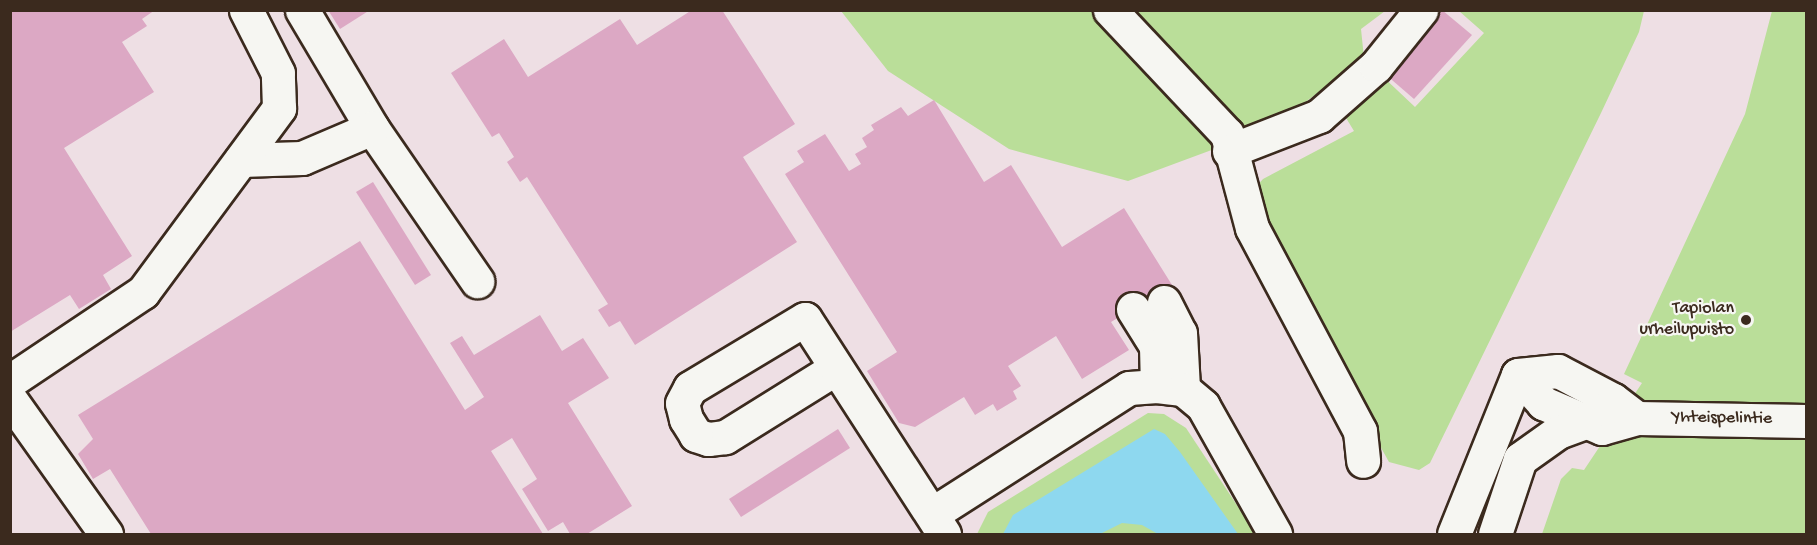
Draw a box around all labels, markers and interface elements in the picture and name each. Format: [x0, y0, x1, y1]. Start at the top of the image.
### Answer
place label: Tapiolan urheilupuisto [1639, 299, 1734, 342]
marker: Tapiolan urheilupuisto [1739, 313, 1753, 327]
street label: Yhteispelintie [1672, 407, 1772, 431]

